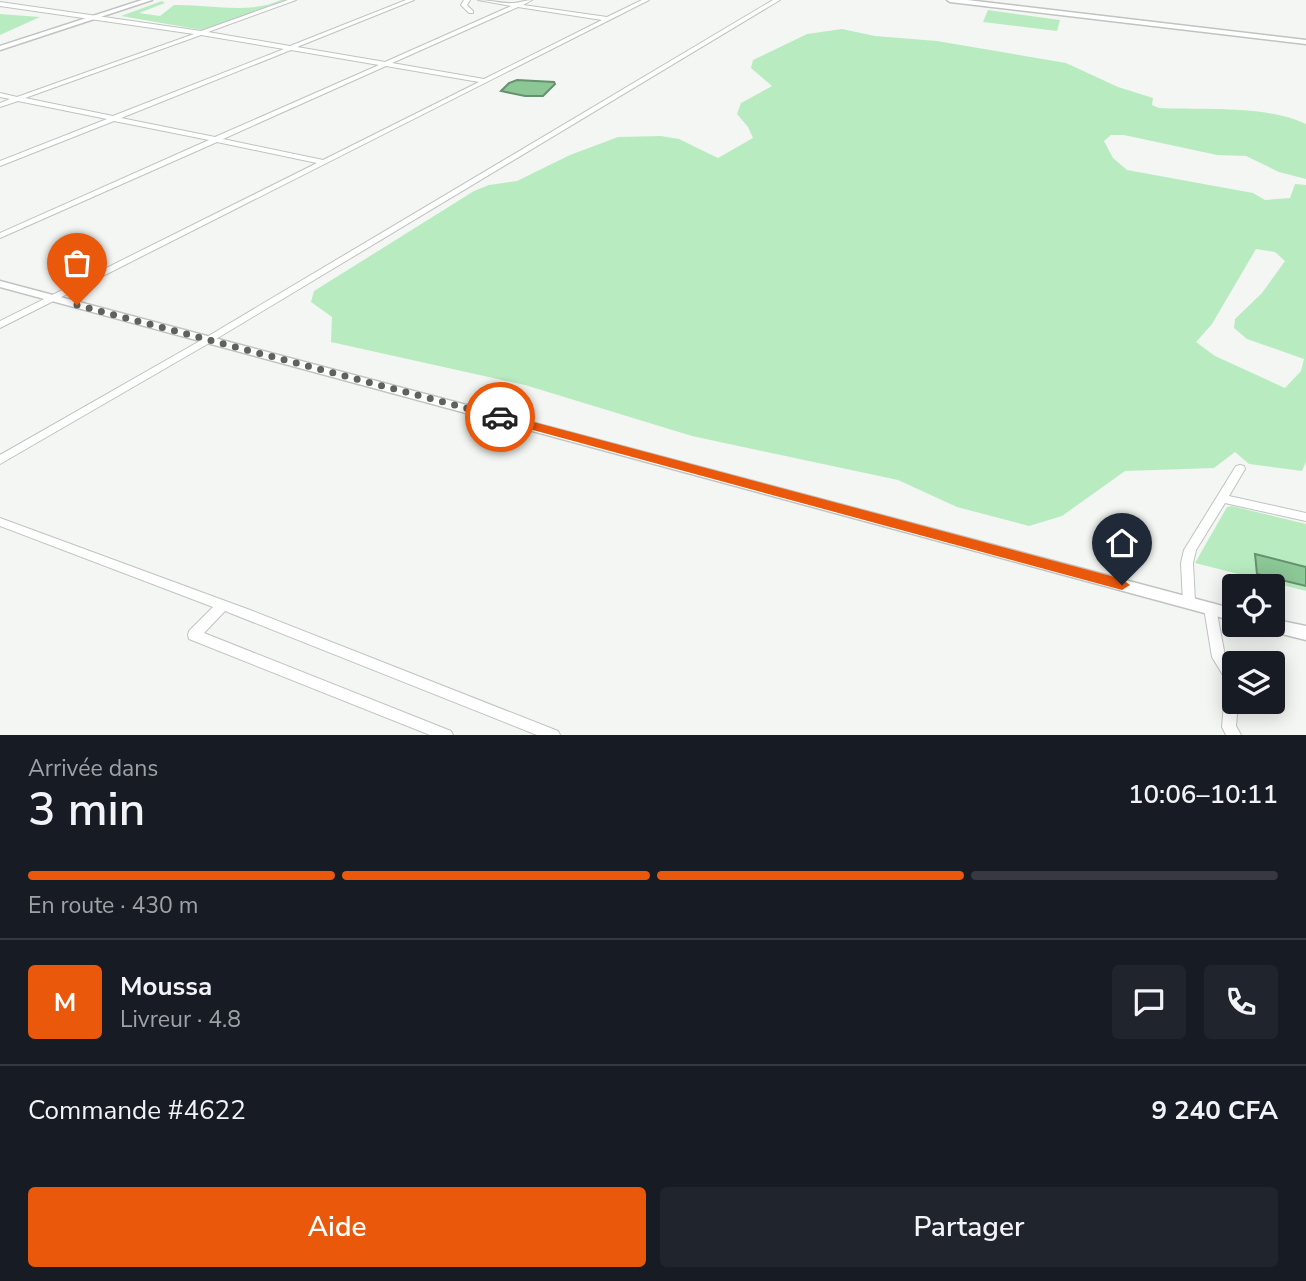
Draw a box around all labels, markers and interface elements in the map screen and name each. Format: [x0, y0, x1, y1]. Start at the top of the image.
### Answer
pin [47, 233, 107, 305]
icon: bag [58, 244, 96, 282]
courier [465, 382, 535, 452]
icon: car [481, 398, 519, 436]
pin [1092, 513, 1152, 585]
icon: home [1103, 524, 1141, 562]
map controls [1222, 574, 1285, 714]
button: locate [1222, 574, 1285, 637]
button: layers [1222, 651, 1285, 714]
text: Arrivée dans [28, 753, 158, 784]
text: 10:06–10:11 [1128, 777, 1278, 812]
text: 3 min [28, 778, 145, 841]
text: En route · 430 m [28, 890, 198, 921]
button: chat [1112, 965, 1186, 1039]
button: phone [1204, 965, 1278, 1039]
text: Moussa [120, 969, 212, 1004]
text: M [54, 985, 76, 1020]
text: Livreur · 4.8 [120, 1004, 241, 1035]
text: Commande #4622 [28, 1093, 246, 1128]
text: 9 240 CFA [1151, 1093, 1278, 1128]
button: Aide [28, 1187, 646, 1267]
button: Partager [660, 1187, 1278, 1267]

